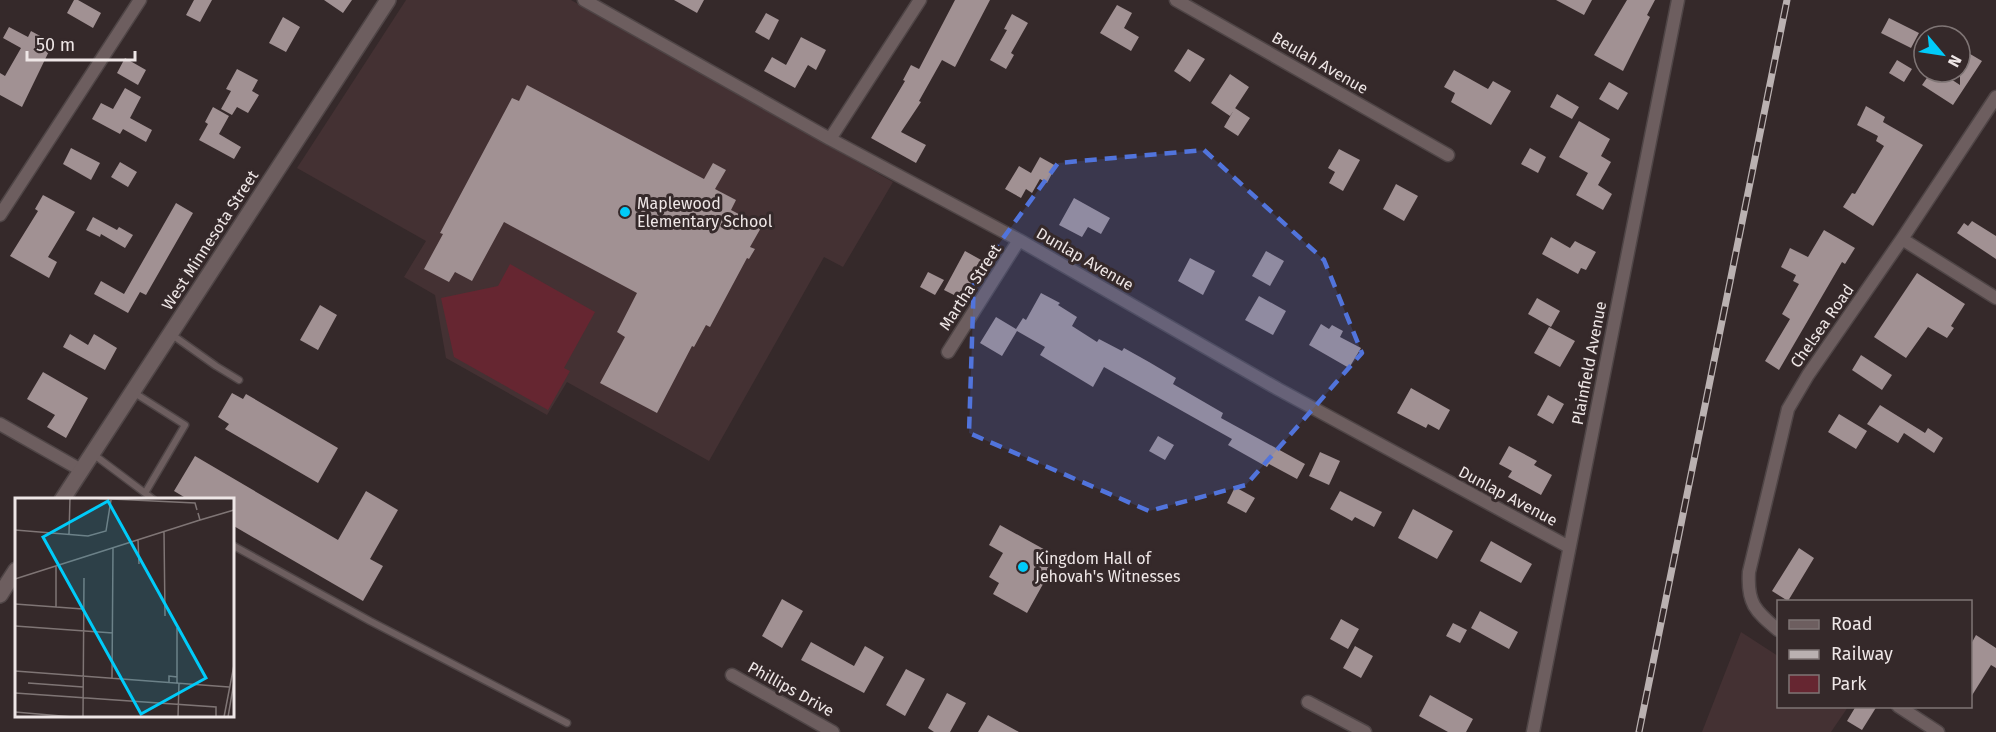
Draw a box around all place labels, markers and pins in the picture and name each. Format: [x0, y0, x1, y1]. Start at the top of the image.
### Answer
place label: Maplewood Elementary School [637, 194, 773, 231]
marker: Maplewood Elementary School [618, 205, 632, 219]
place label: Kingdom Hall of Jehovah's Witnesses [1035, 549, 1180, 586]
marker: Kingdom Hall of Jehovah's Witnesses [1016, 560, 1030, 574]

